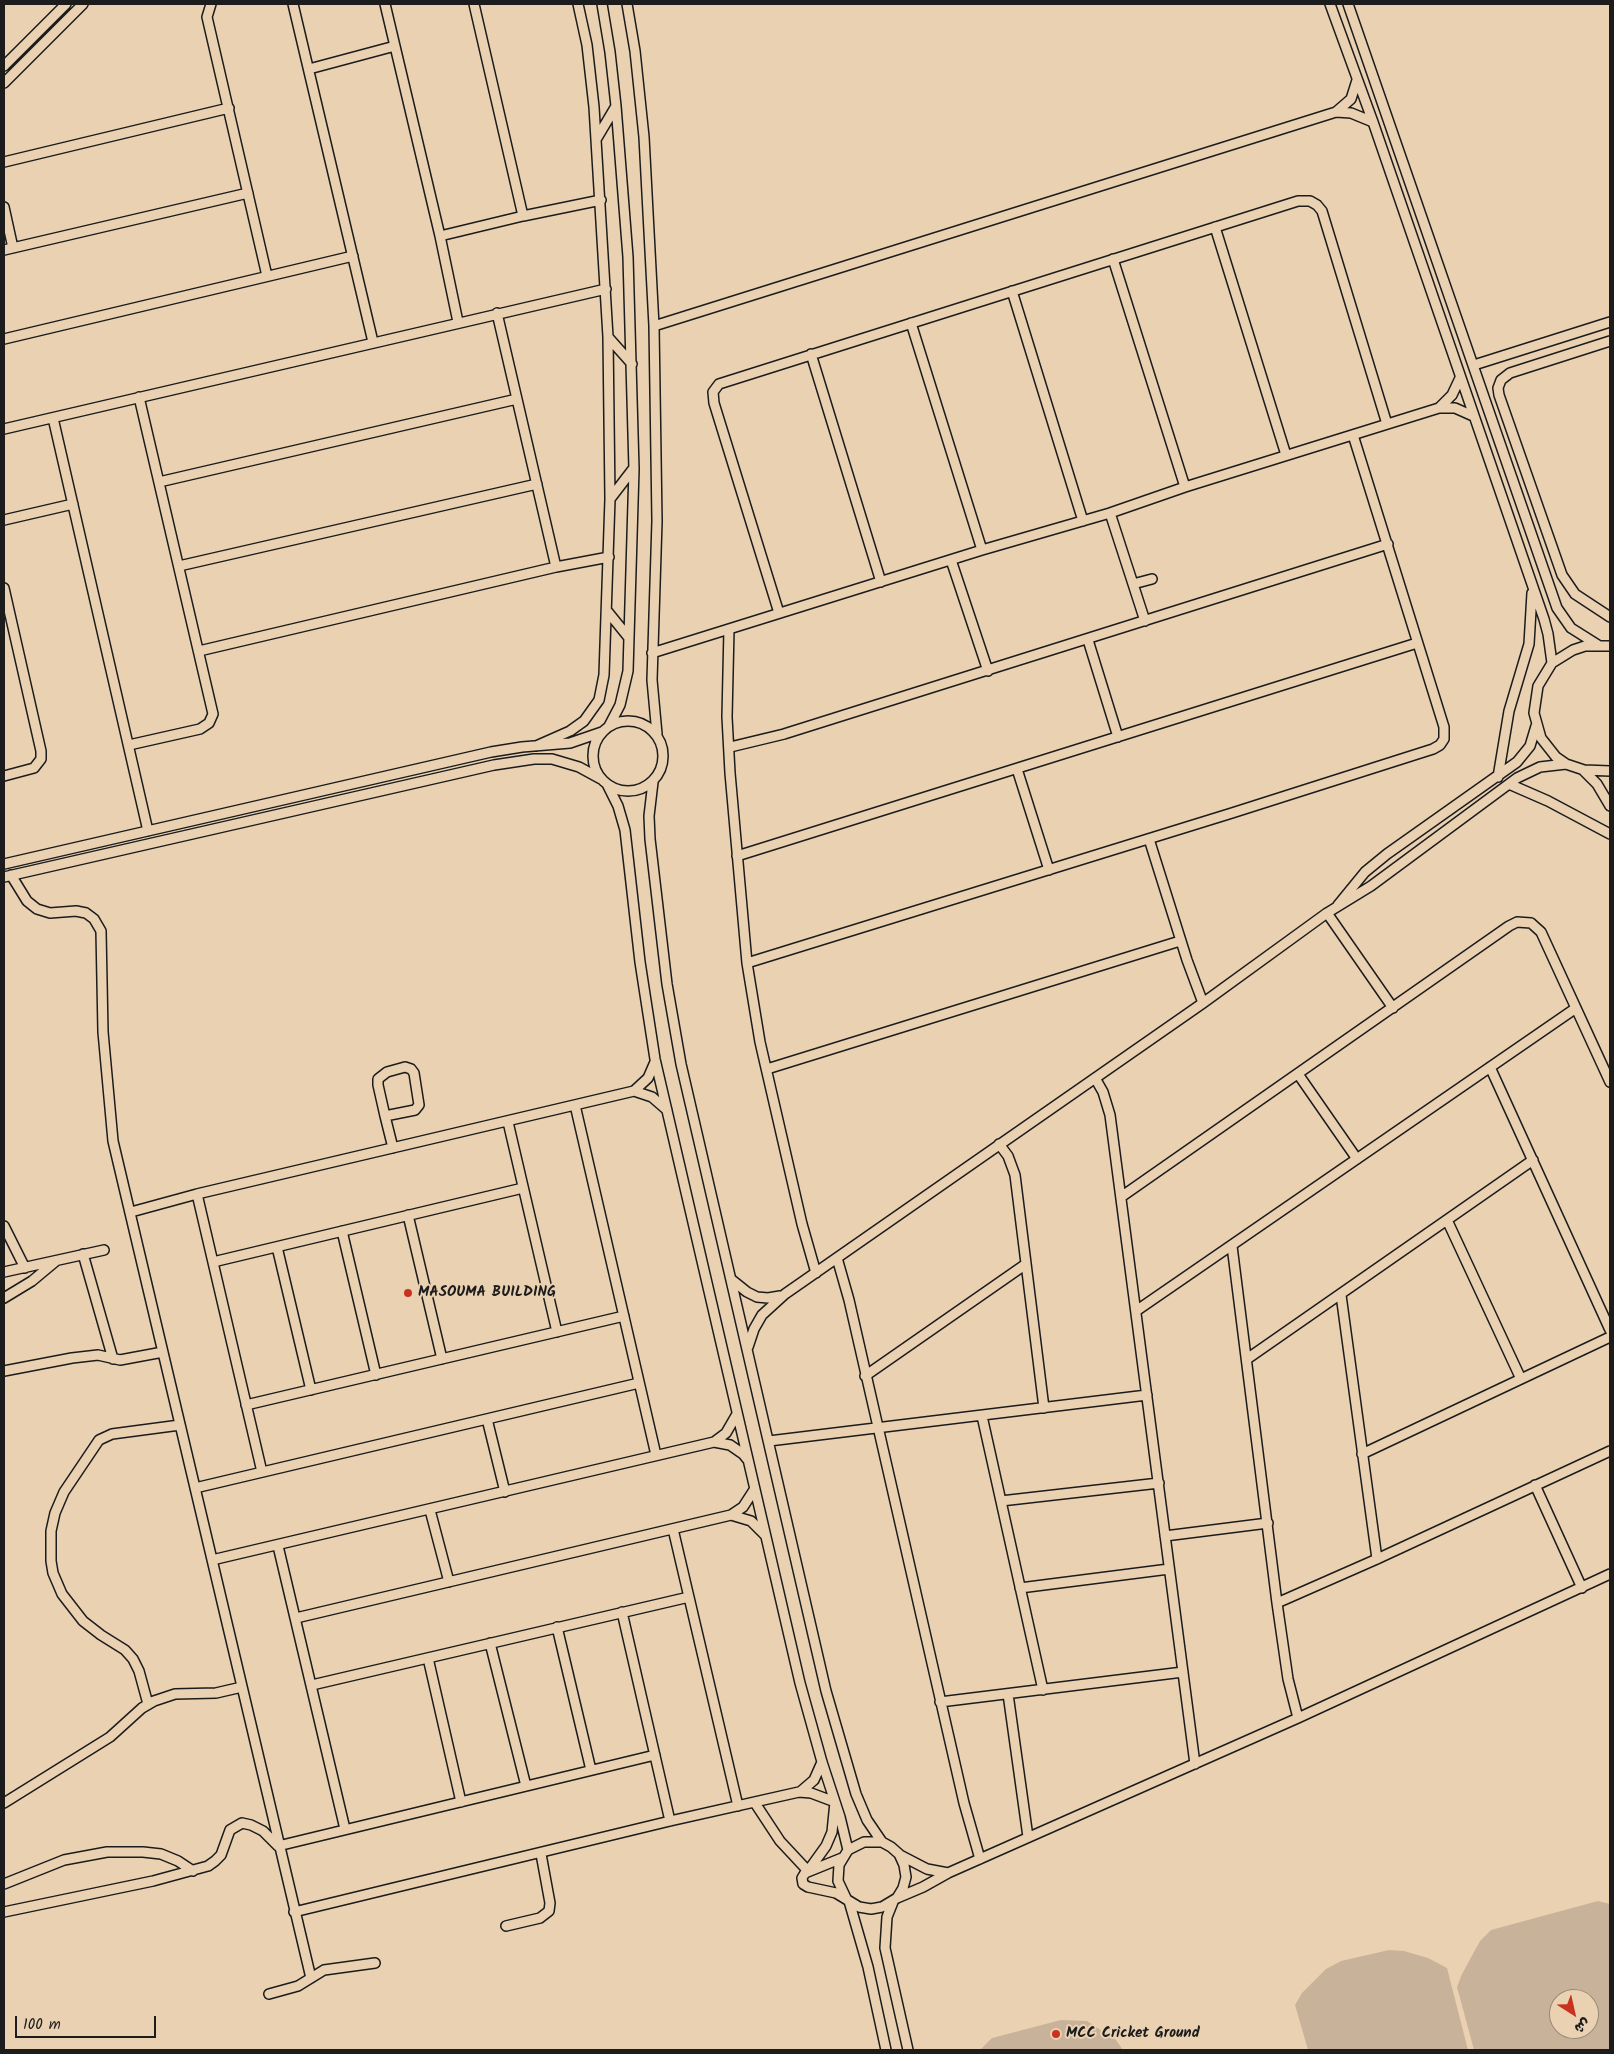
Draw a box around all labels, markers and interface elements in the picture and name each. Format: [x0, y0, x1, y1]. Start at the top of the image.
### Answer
place label: MASOUMA BUILDING [418, 1284, 556, 1302]
marker: MASOUMA BUILDING [402, 1287, 414, 1299]
north arrow [1549, 1989, 1599, 2039]
scale bar [18, 2006, 159, 2038]
text: ش [1569, 2012, 1595, 2039]
text: 100 m [23, 2013, 61, 2037]
place label: MCC Cricket Ground [1066, 2025, 1200, 2043]
marker: MCC Cricket Ground [1050, 2028, 1062, 2040]

